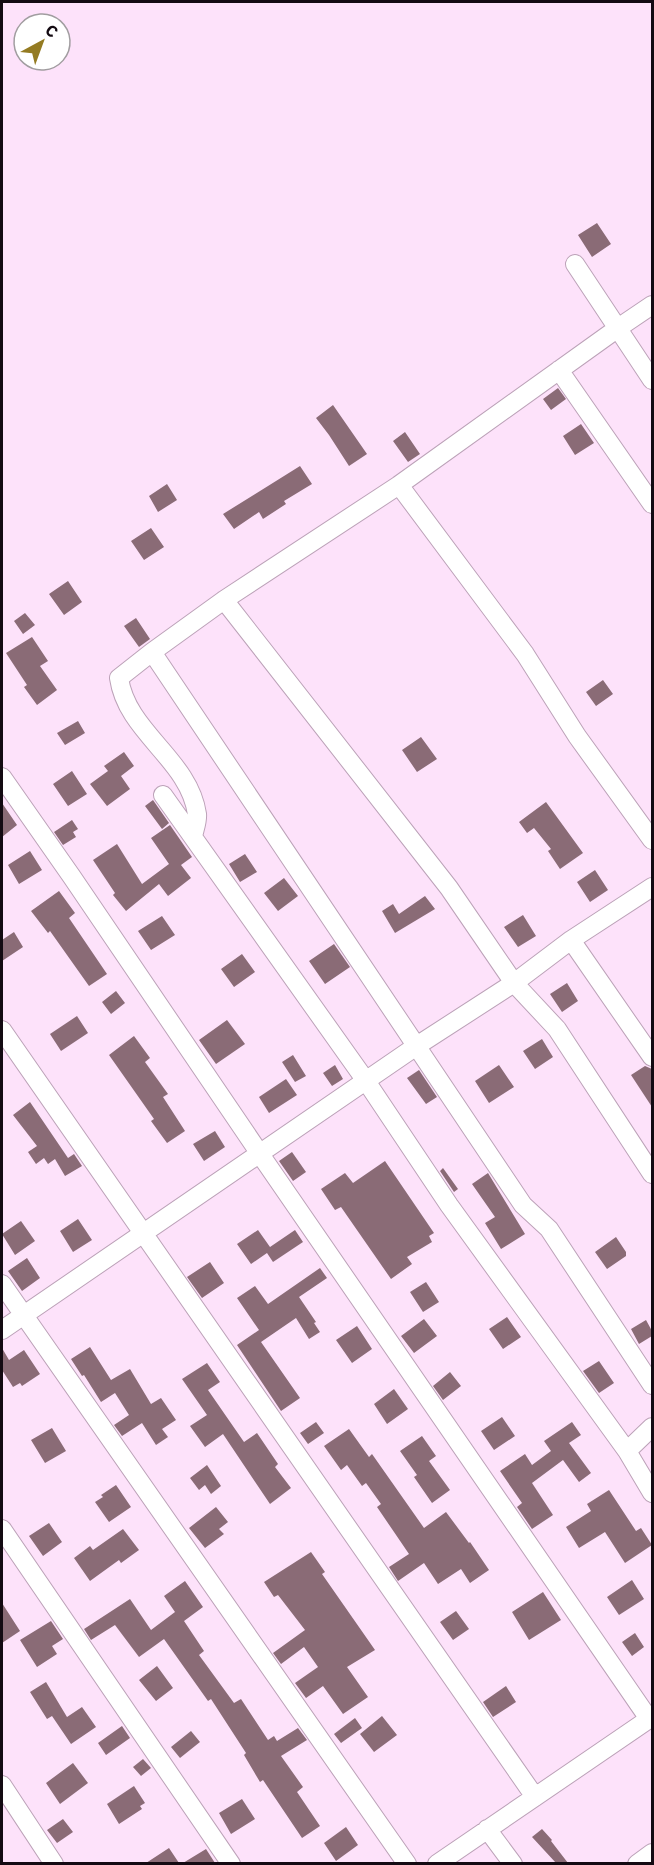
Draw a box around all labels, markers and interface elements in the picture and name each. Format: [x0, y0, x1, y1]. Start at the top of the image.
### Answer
north arrow [12, 12, 72, 72]
text: С [41, 20, 62, 42]

